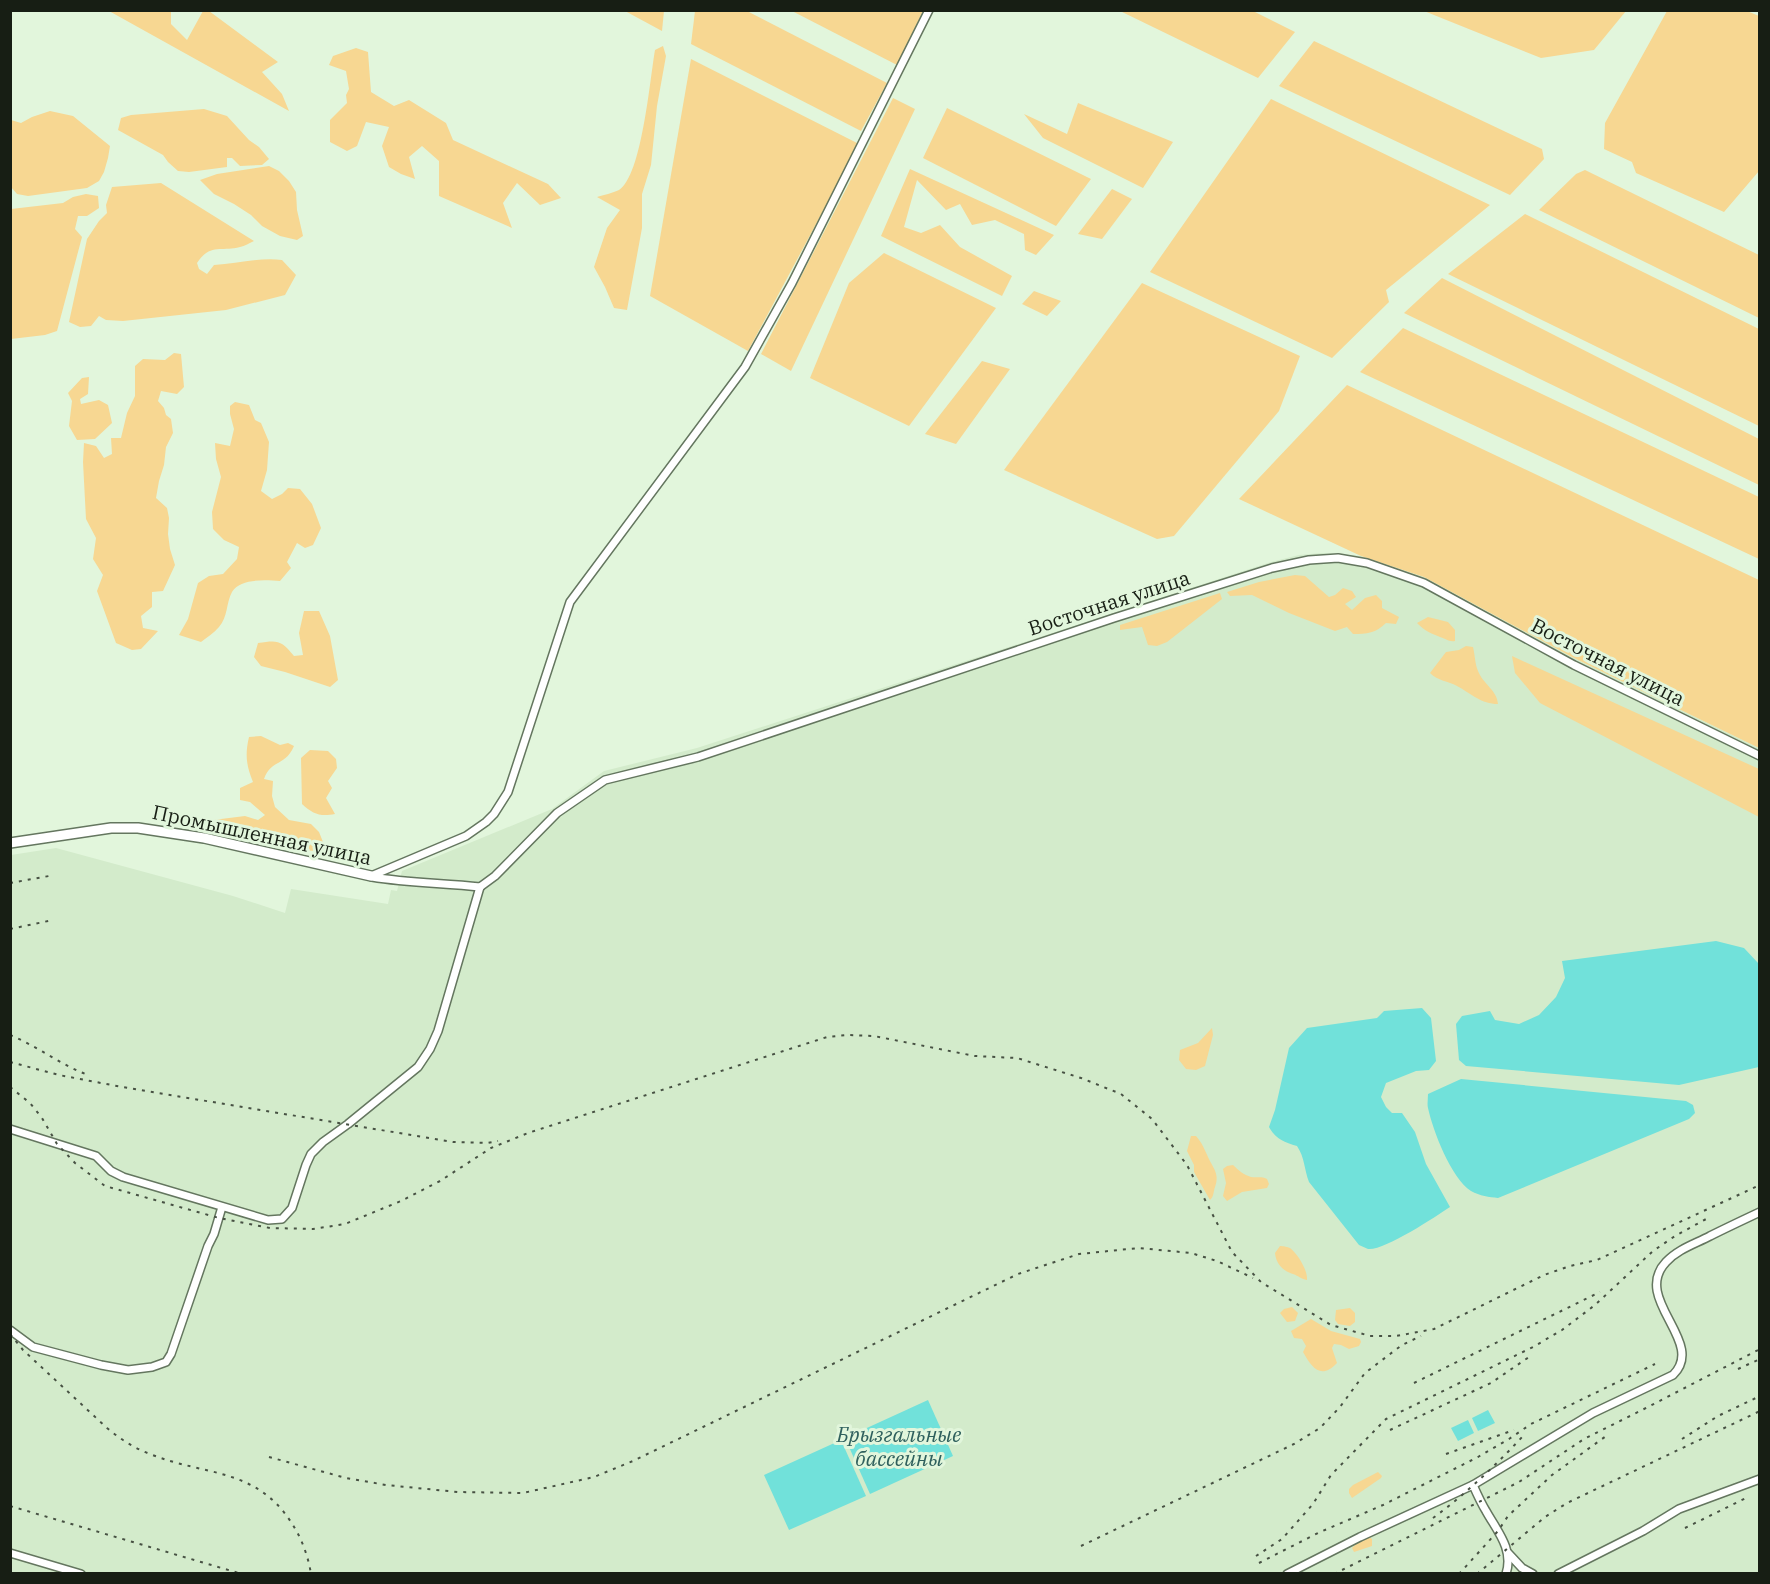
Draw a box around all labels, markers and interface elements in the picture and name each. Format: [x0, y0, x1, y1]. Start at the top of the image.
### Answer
street label: Восточная улица [1024, 564, 1193, 641]
street label: Восточная улица [1527, 611, 1690, 712]
street label: Промышленная улица [150, 798, 374, 871]
water label: Брызгальные бассейны [836, 1420, 962, 1472]

